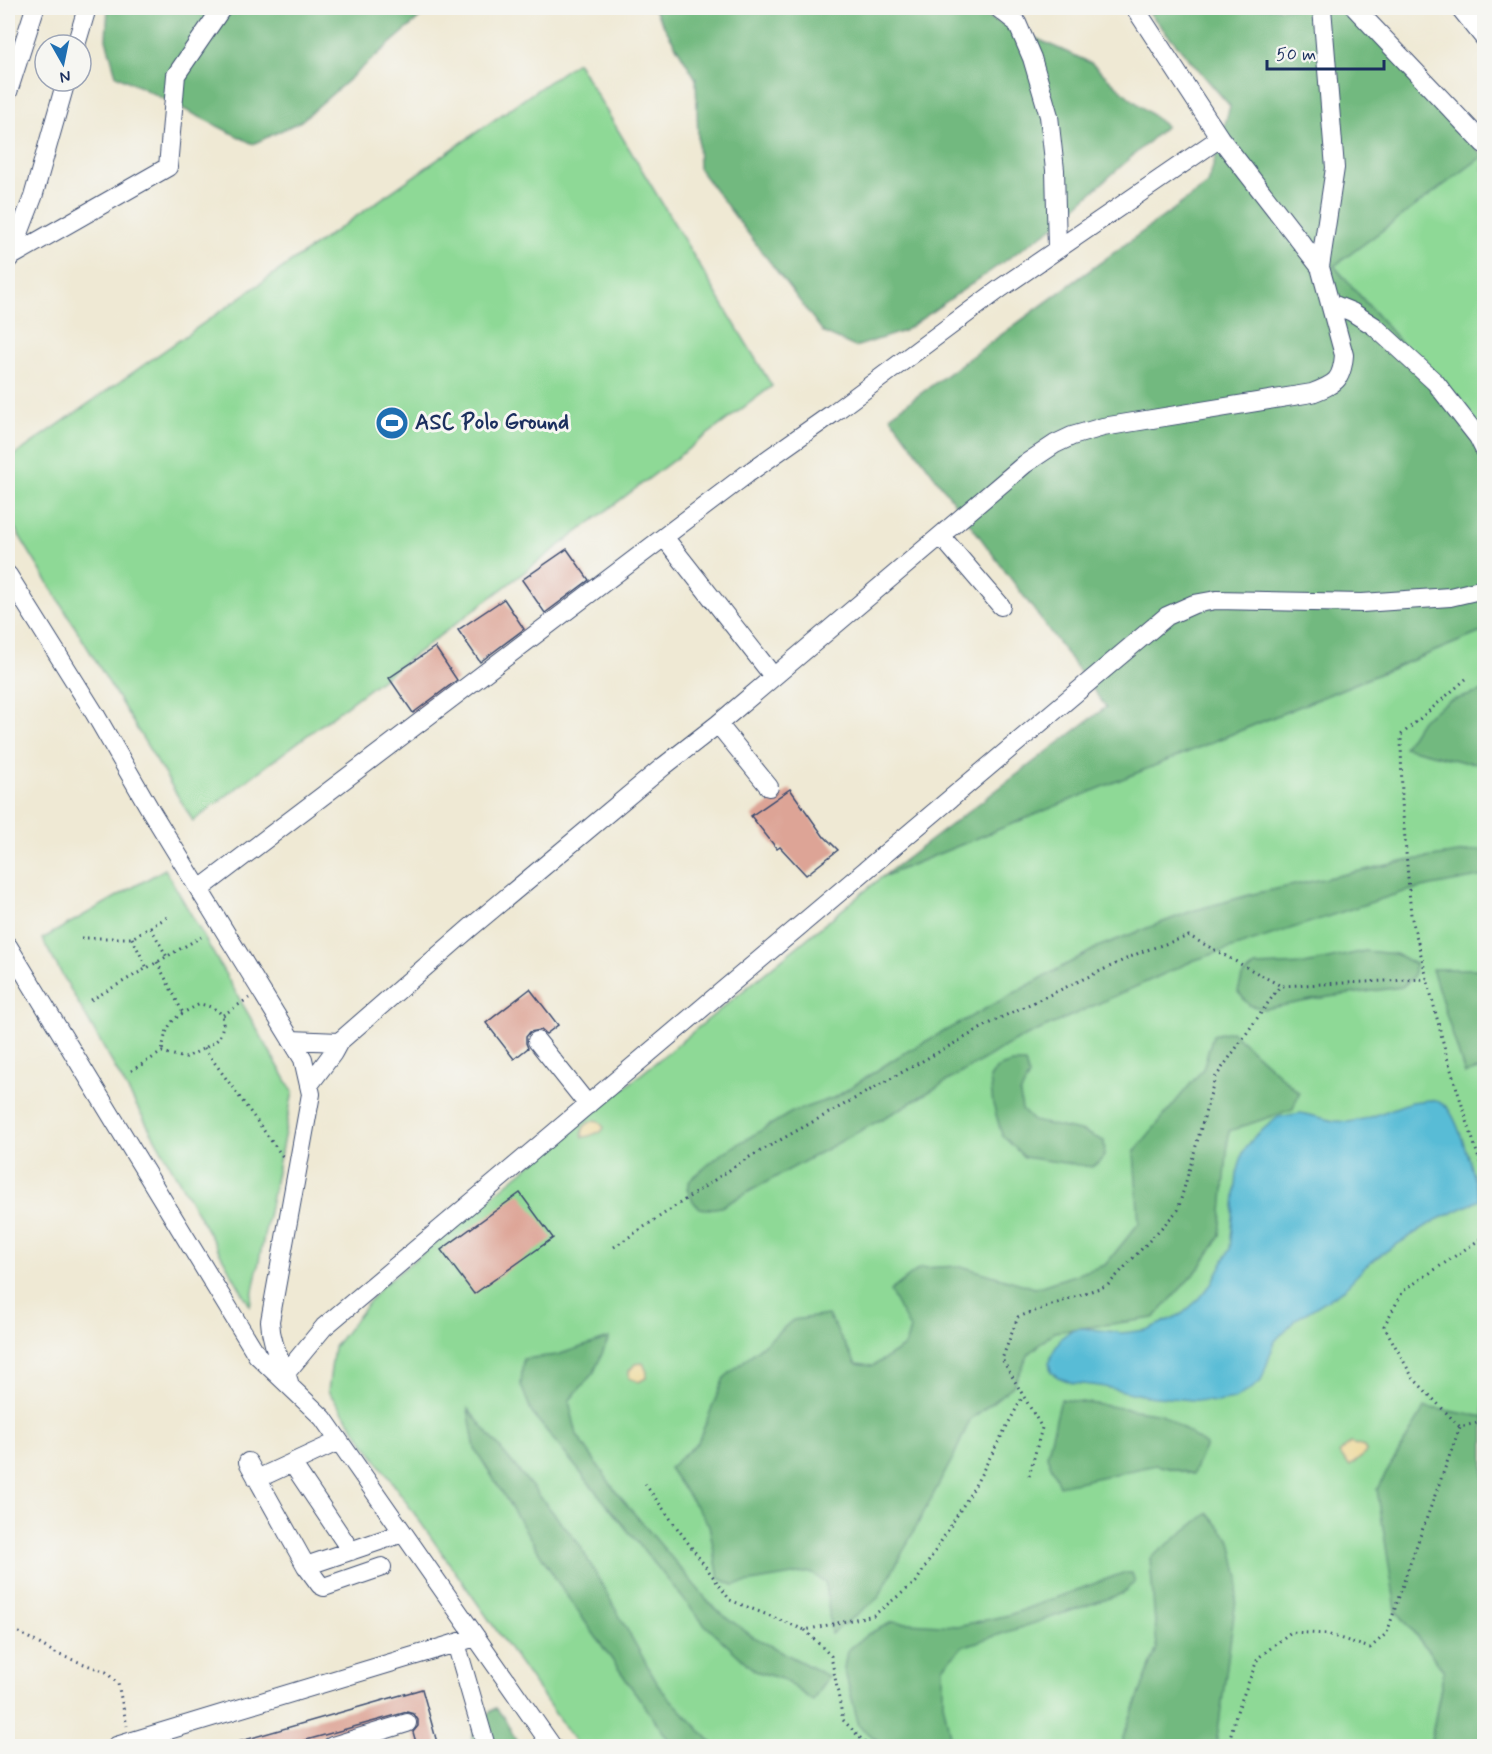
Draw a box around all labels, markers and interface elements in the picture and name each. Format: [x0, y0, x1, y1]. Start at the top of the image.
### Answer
north arrow [33, 33, 93, 93]
scale bar [1267, 33, 1384, 71]
text: 50 m [1276, 43, 1316, 67]
text: N [58, 65, 72, 88]
sports icon: ASC Polo Ground [374, 405, 410, 441]
place label: ASC Polo Ground [415, 409, 569, 437]

